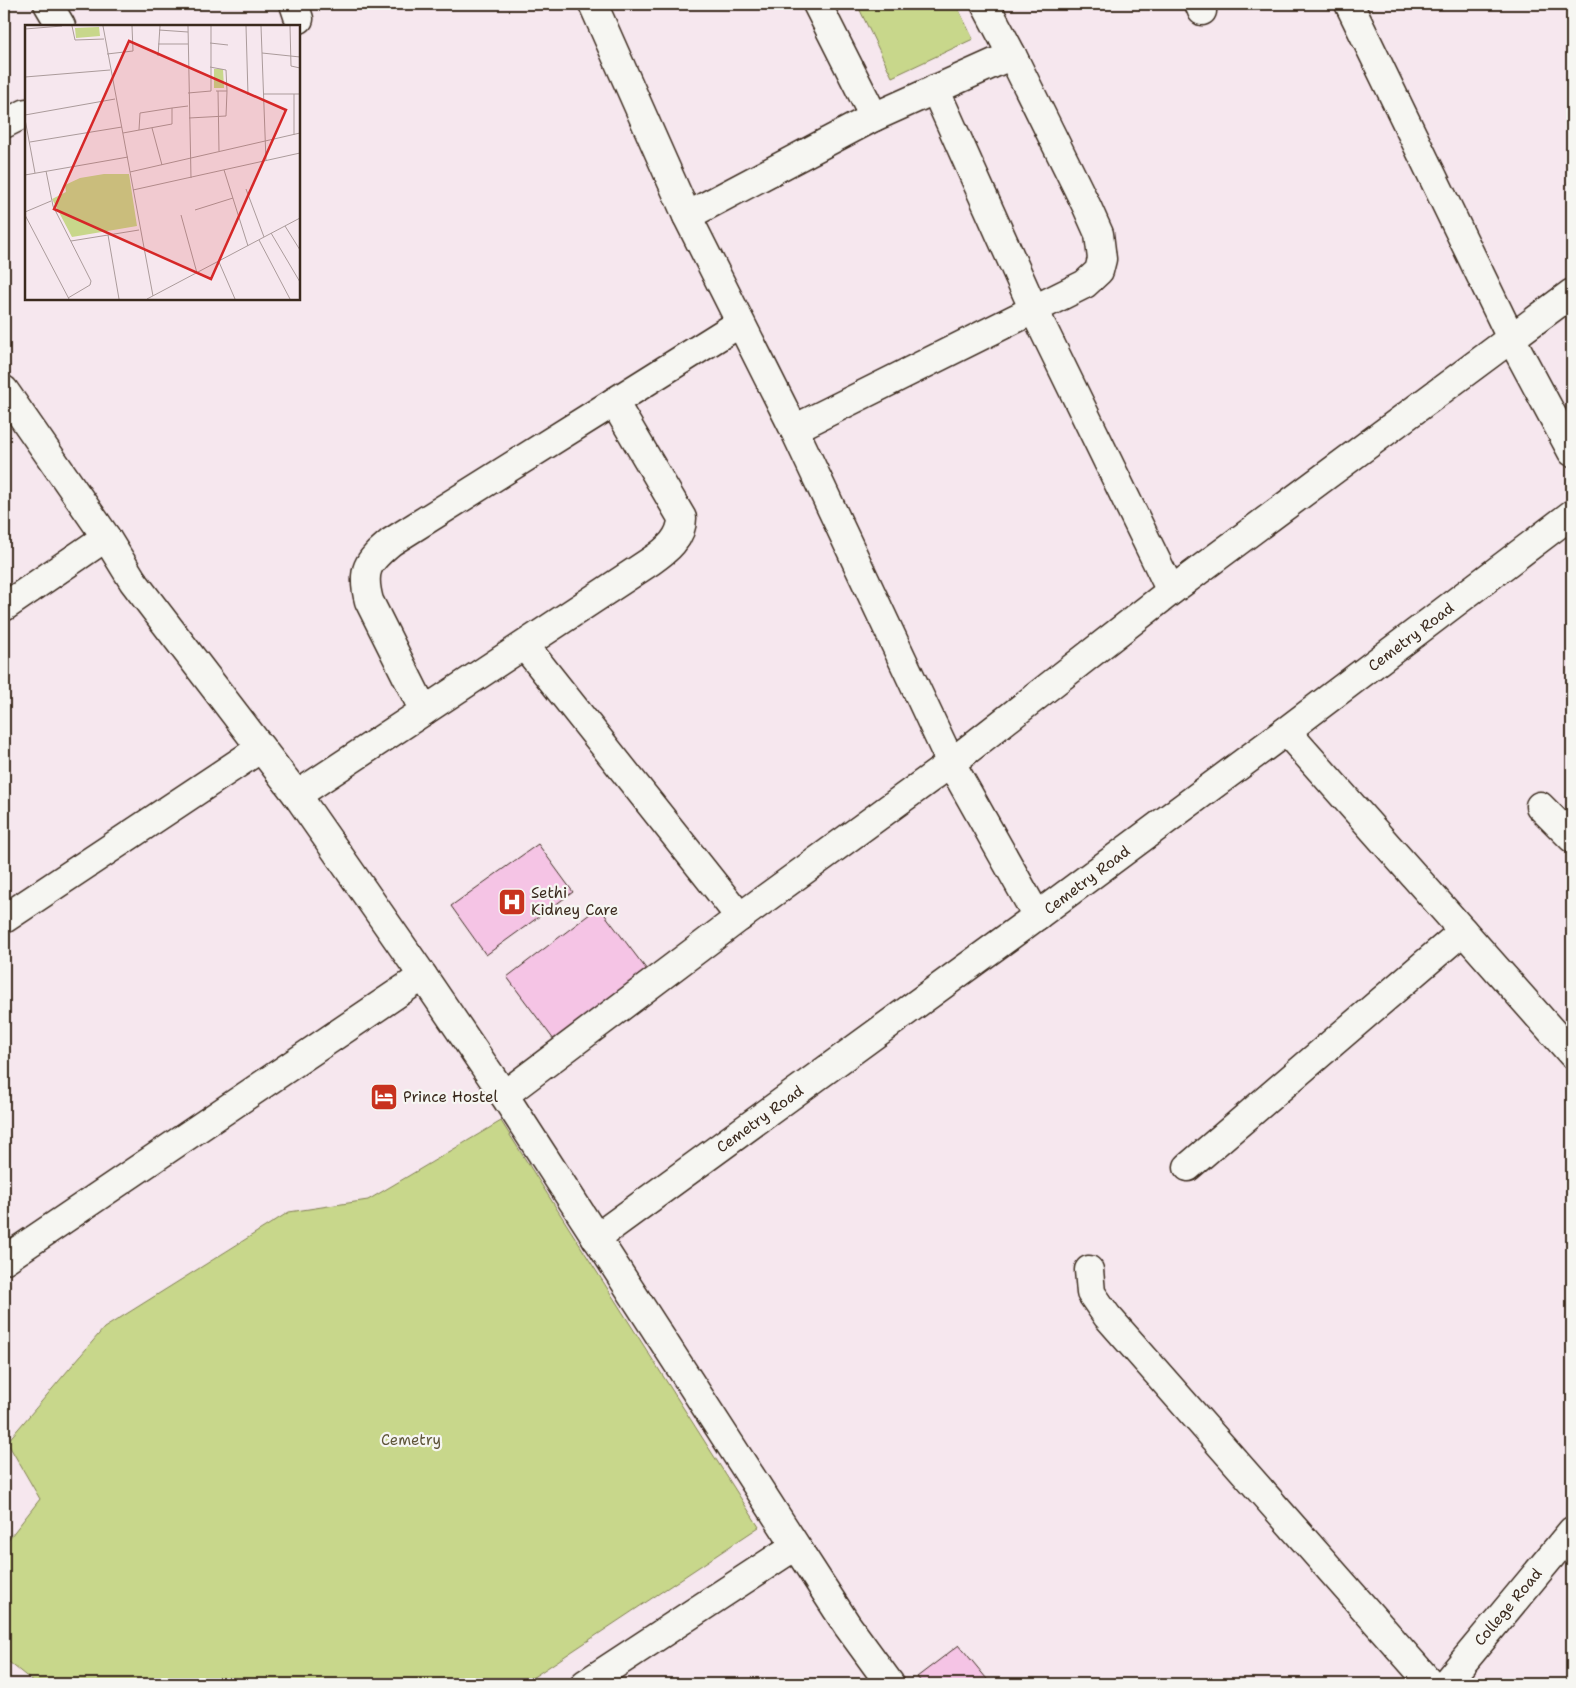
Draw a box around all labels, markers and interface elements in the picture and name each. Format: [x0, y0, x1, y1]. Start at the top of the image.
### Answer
inset map [25, 25, 300, 300]
street label: Cemetry Road [1364, 598, 1458, 676]
street label: Cemetry Road [1040, 841, 1134, 919]
place label: Sethi Kidney Care [531, 883, 618, 920]
hospital icon: Sethi Kidney Care [497, 887, 527, 917]
street label: Cemetry Road [713, 1080, 808, 1157]
hotel icon: Prince Hostel [369, 1082, 399, 1112]
place label: Prince Hostel [403, 1087, 498, 1107]
park label: Cemetry [381, 1430, 441, 1450]
street label: College Road [1470, 1564, 1547, 1650]

